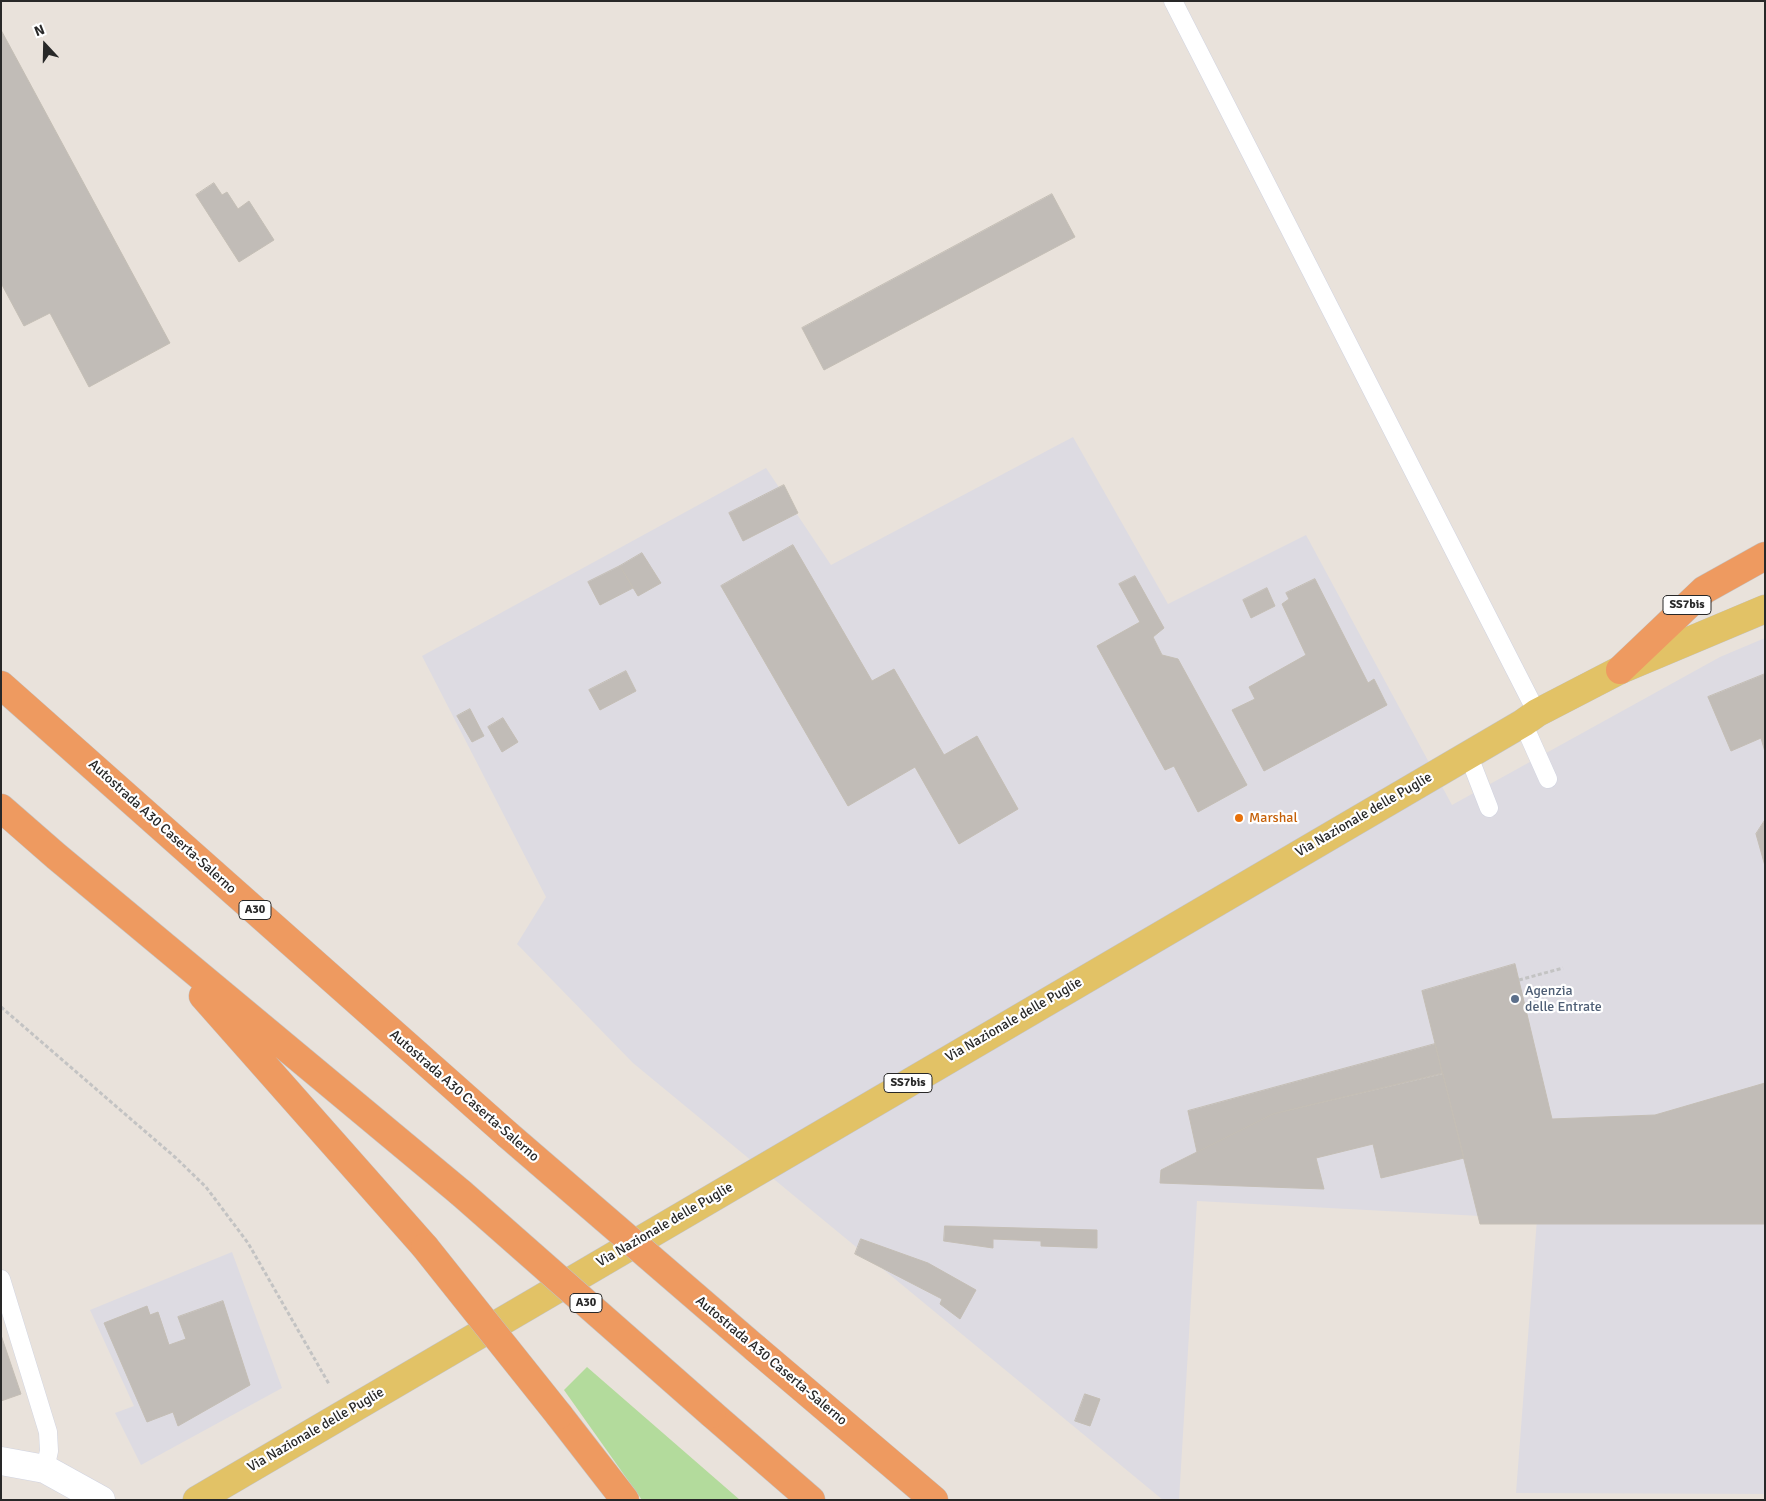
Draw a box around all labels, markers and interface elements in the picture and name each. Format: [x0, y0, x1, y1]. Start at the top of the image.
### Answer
north arrow [20, 20, 70, 70]
text: N [32, 21, 47, 40]
road number: SS7bis [1663, 596, 1711, 614]
street label: Autostrada A30 Caserta-Salerno [85, 756, 239, 898]
street label: Via Nazionale delle Puglie [1293, 769, 1435, 861]
place label: Marshal [1249, 810, 1298, 826]
marker: Marshal [1233, 812, 1245, 824]
road number: A30 [239, 900, 271, 920]
street label: Via Nazionale delle Puglie [943, 974, 1085, 1066]
place label: Agenzia delle Entrate [1525, 983, 1602, 1016]
marker: Agenzia delle Entrate [1509, 993, 1521, 1005]
street label: Autostrada A30 Caserta-Salerno [386, 1027, 542, 1165]
road number: SS7bis [884, 1074, 932, 1092]
street label: Via Nazionale delle Puglie [594, 1179, 736, 1271]
street label: Autostrada A30 Caserta-Salerno [692, 1293, 850, 1429]
road number: A30 [570, 1294, 602, 1312]
street label: Via Nazionale delle Puglie [245, 1384, 387, 1476]

